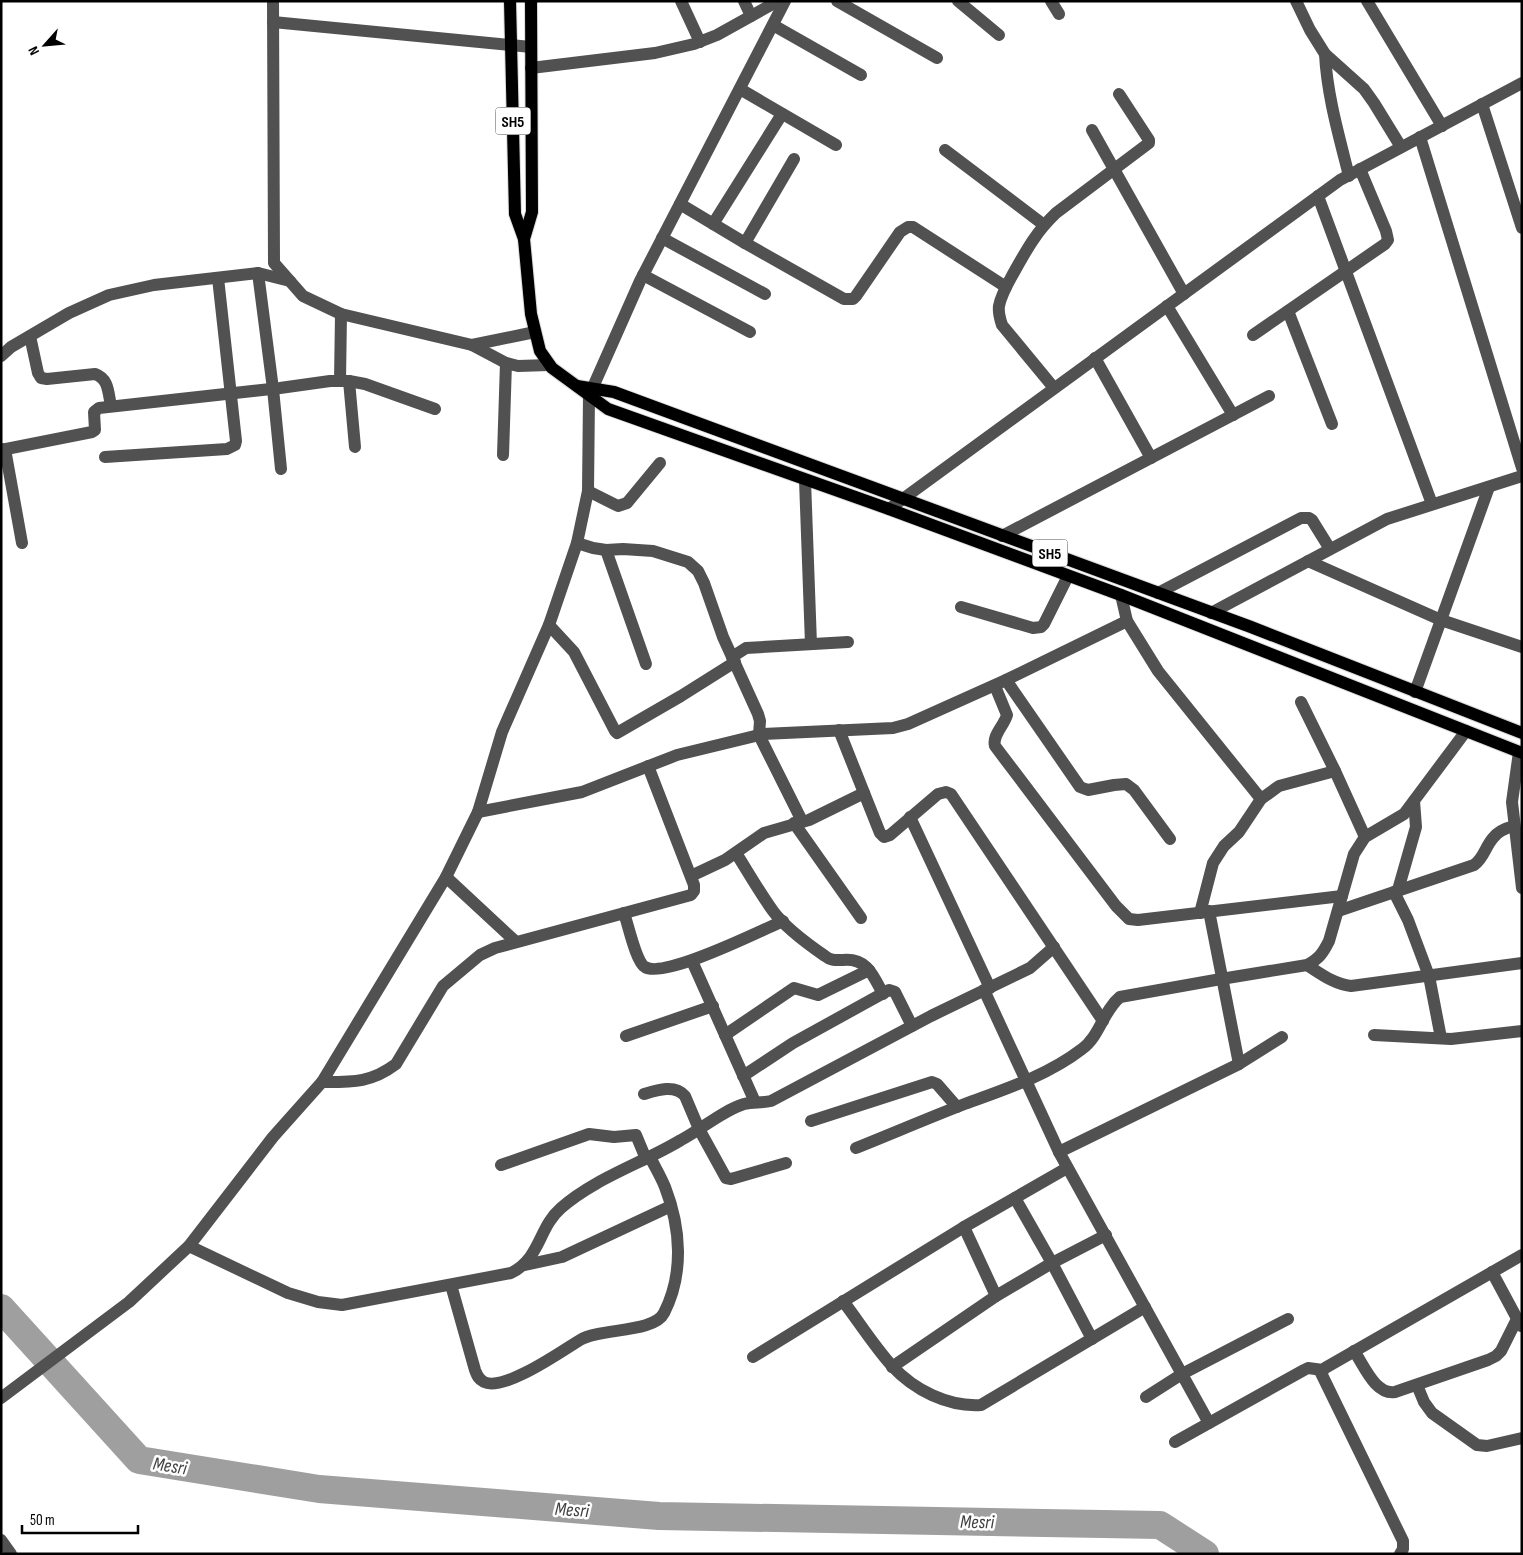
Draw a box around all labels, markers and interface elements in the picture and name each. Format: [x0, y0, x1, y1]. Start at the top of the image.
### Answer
north arrow [20, 20, 70, 70]
text: N [25, 43, 43, 58]
road number: SH5 [496, 108, 530, 134]
road number: SH5 [1032, 540, 1068, 566]
water label: Mesri [151, 1452, 189, 1481]
water label: Mesri [554, 1498, 590, 1523]
scale bar [22, 1502, 139, 1534]
text: 50 m [30, 1511, 55, 1530]
water label: Mesri [960, 1511, 995, 1534]

